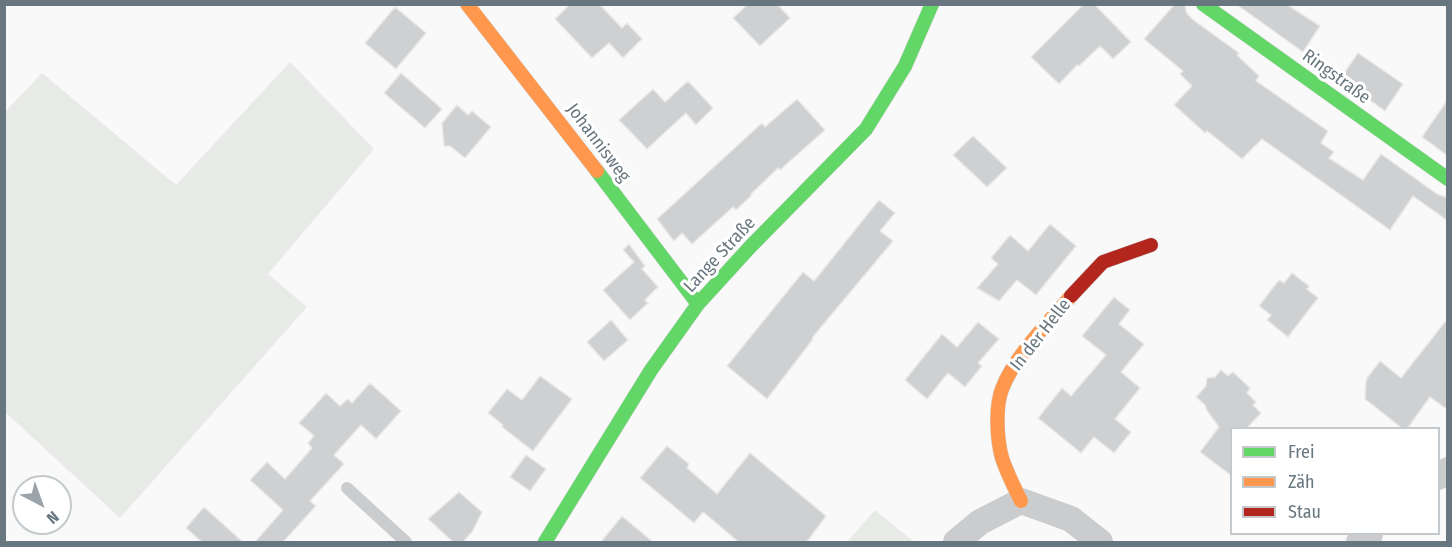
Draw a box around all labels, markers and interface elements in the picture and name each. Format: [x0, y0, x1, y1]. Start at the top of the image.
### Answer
street label: Ringstraße [1298, 45, 1374, 109]
street label: Johannisweg [561, 99, 635, 187]
street label: Lange Straße [680, 213, 760, 297]
street label: In der Helle [1006, 295, 1076, 375]
legend [1230, 427, 1440, 535]
text: Frei [1288, 441, 1314, 463]
text: Zäh [1288, 471, 1315, 493]
north arrow [12, 475, 72, 535]
text: Stau [1288, 501, 1321, 523]
text: N [43, 507, 63, 528]

